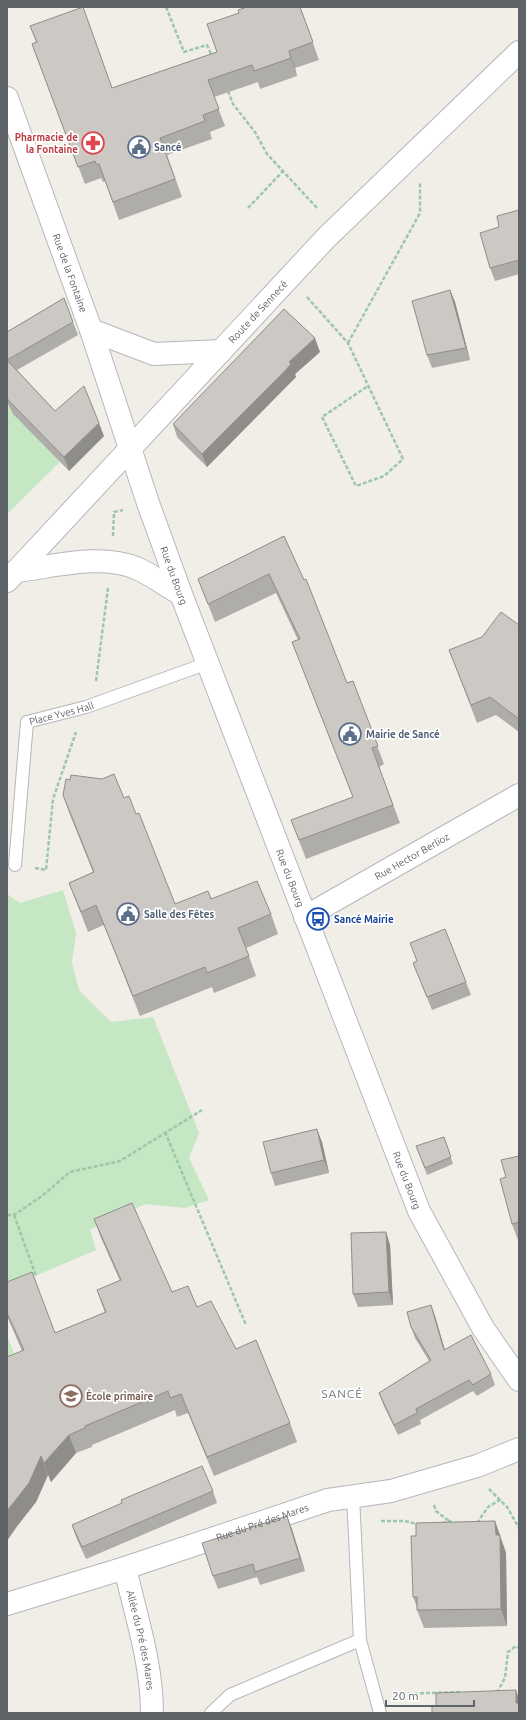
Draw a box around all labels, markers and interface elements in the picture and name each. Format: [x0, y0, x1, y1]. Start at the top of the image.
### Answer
pharmacy icon: Pharmacie de la Fontaine [80, 130, 106, 156]
place label: Pharmacie de la Fontaine [15, 132, 78, 155]
public building icon: Sancé [126, 134, 152, 160]
place label: Sancé [154, 142, 182, 153]
street label: Rue de la Fontaine [51, 232, 89, 314]
street label: Route de Sennecé [226, 278, 290, 345]
street label: Rue du Bourg [158, 545, 190, 606]
street label: Place Yves Hall [28, 700, 96, 727]
public building icon: Mairie de Sancé [337, 721, 363, 747]
place label: Mairie de Sancé [366, 729, 440, 740]
street label: Rue Hector Berlioz [373, 831, 452, 882]
street label: Rue du Bourg [274, 848, 306, 909]
public building icon: Salle des Fêtes [115, 901, 141, 927]
bus stop icon: Sancé Mairie [305, 906, 331, 932]
place label: Salle des Fêtes [144, 909, 214, 920]
place label: Sancé Mairie [334, 914, 394, 925]
street label: Rue du Bourg [391, 1150, 423, 1211]
school or university icon: École primaire [58, 1383, 84, 1409]
district label: SANCÉ [321, 1387, 363, 1400]
place label: École primaire [86, 1389, 153, 1402]
street label: Rue du Pré des Mares [215, 1502, 310, 1543]
street label: Allée du Pré des Mares [125, 1589, 156, 1691]
scale bar [386, 1682, 474, 1708]
text: 20 m [392, 1689, 419, 1702]

